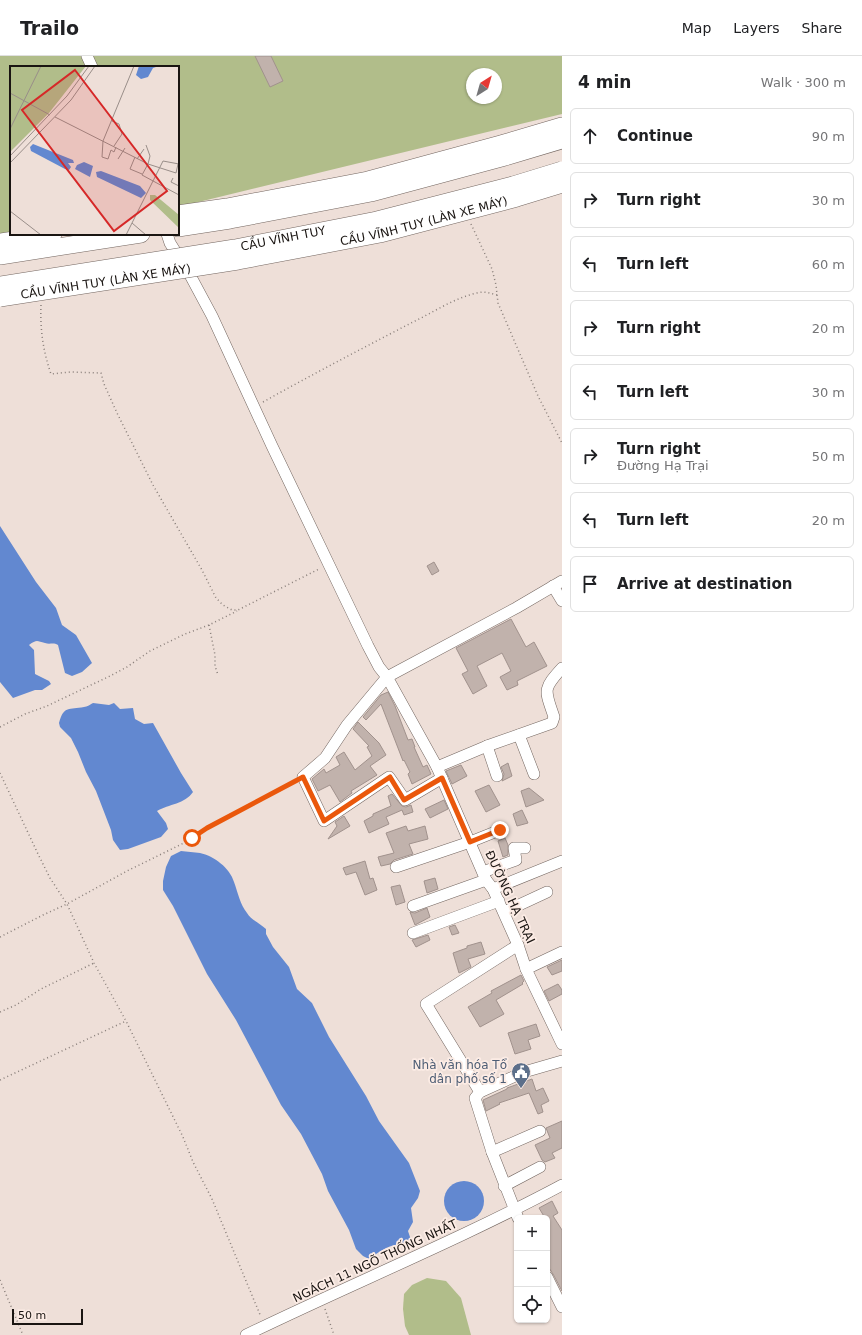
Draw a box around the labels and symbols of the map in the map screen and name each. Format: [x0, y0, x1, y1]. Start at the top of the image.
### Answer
inset map [10, 66, 179, 235]
north arrow [466, 68, 502, 104]
street label: CẦU VĨNH TUY (LÀN XE MÁY) [339, 194, 509, 248]
street label: CẦU VĨNH TUY [239, 223, 328, 254]
street label: CẦU VĨNH TUY (LÀN XE MÁY) [20, 261, 192, 302]
route end [491, 821, 509, 839]
route start [183, 829, 201, 847]
street label: ĐƯỜNG HẠ TRẠI [482, 848, 539, 946]
place label: Nhà văn hóa Tổ dân phố số 1 [413, 1058, 508, 1086]
public building icon: Nhà văn hóa Tổ dân phố số 1 [510, 1061, 532, 1089]
street label: NGÁCH 11 NGÕ THỐNG NHẤT [290, 1215, 460, 1305]
scale bar [12, 1307, 83, 1326]

